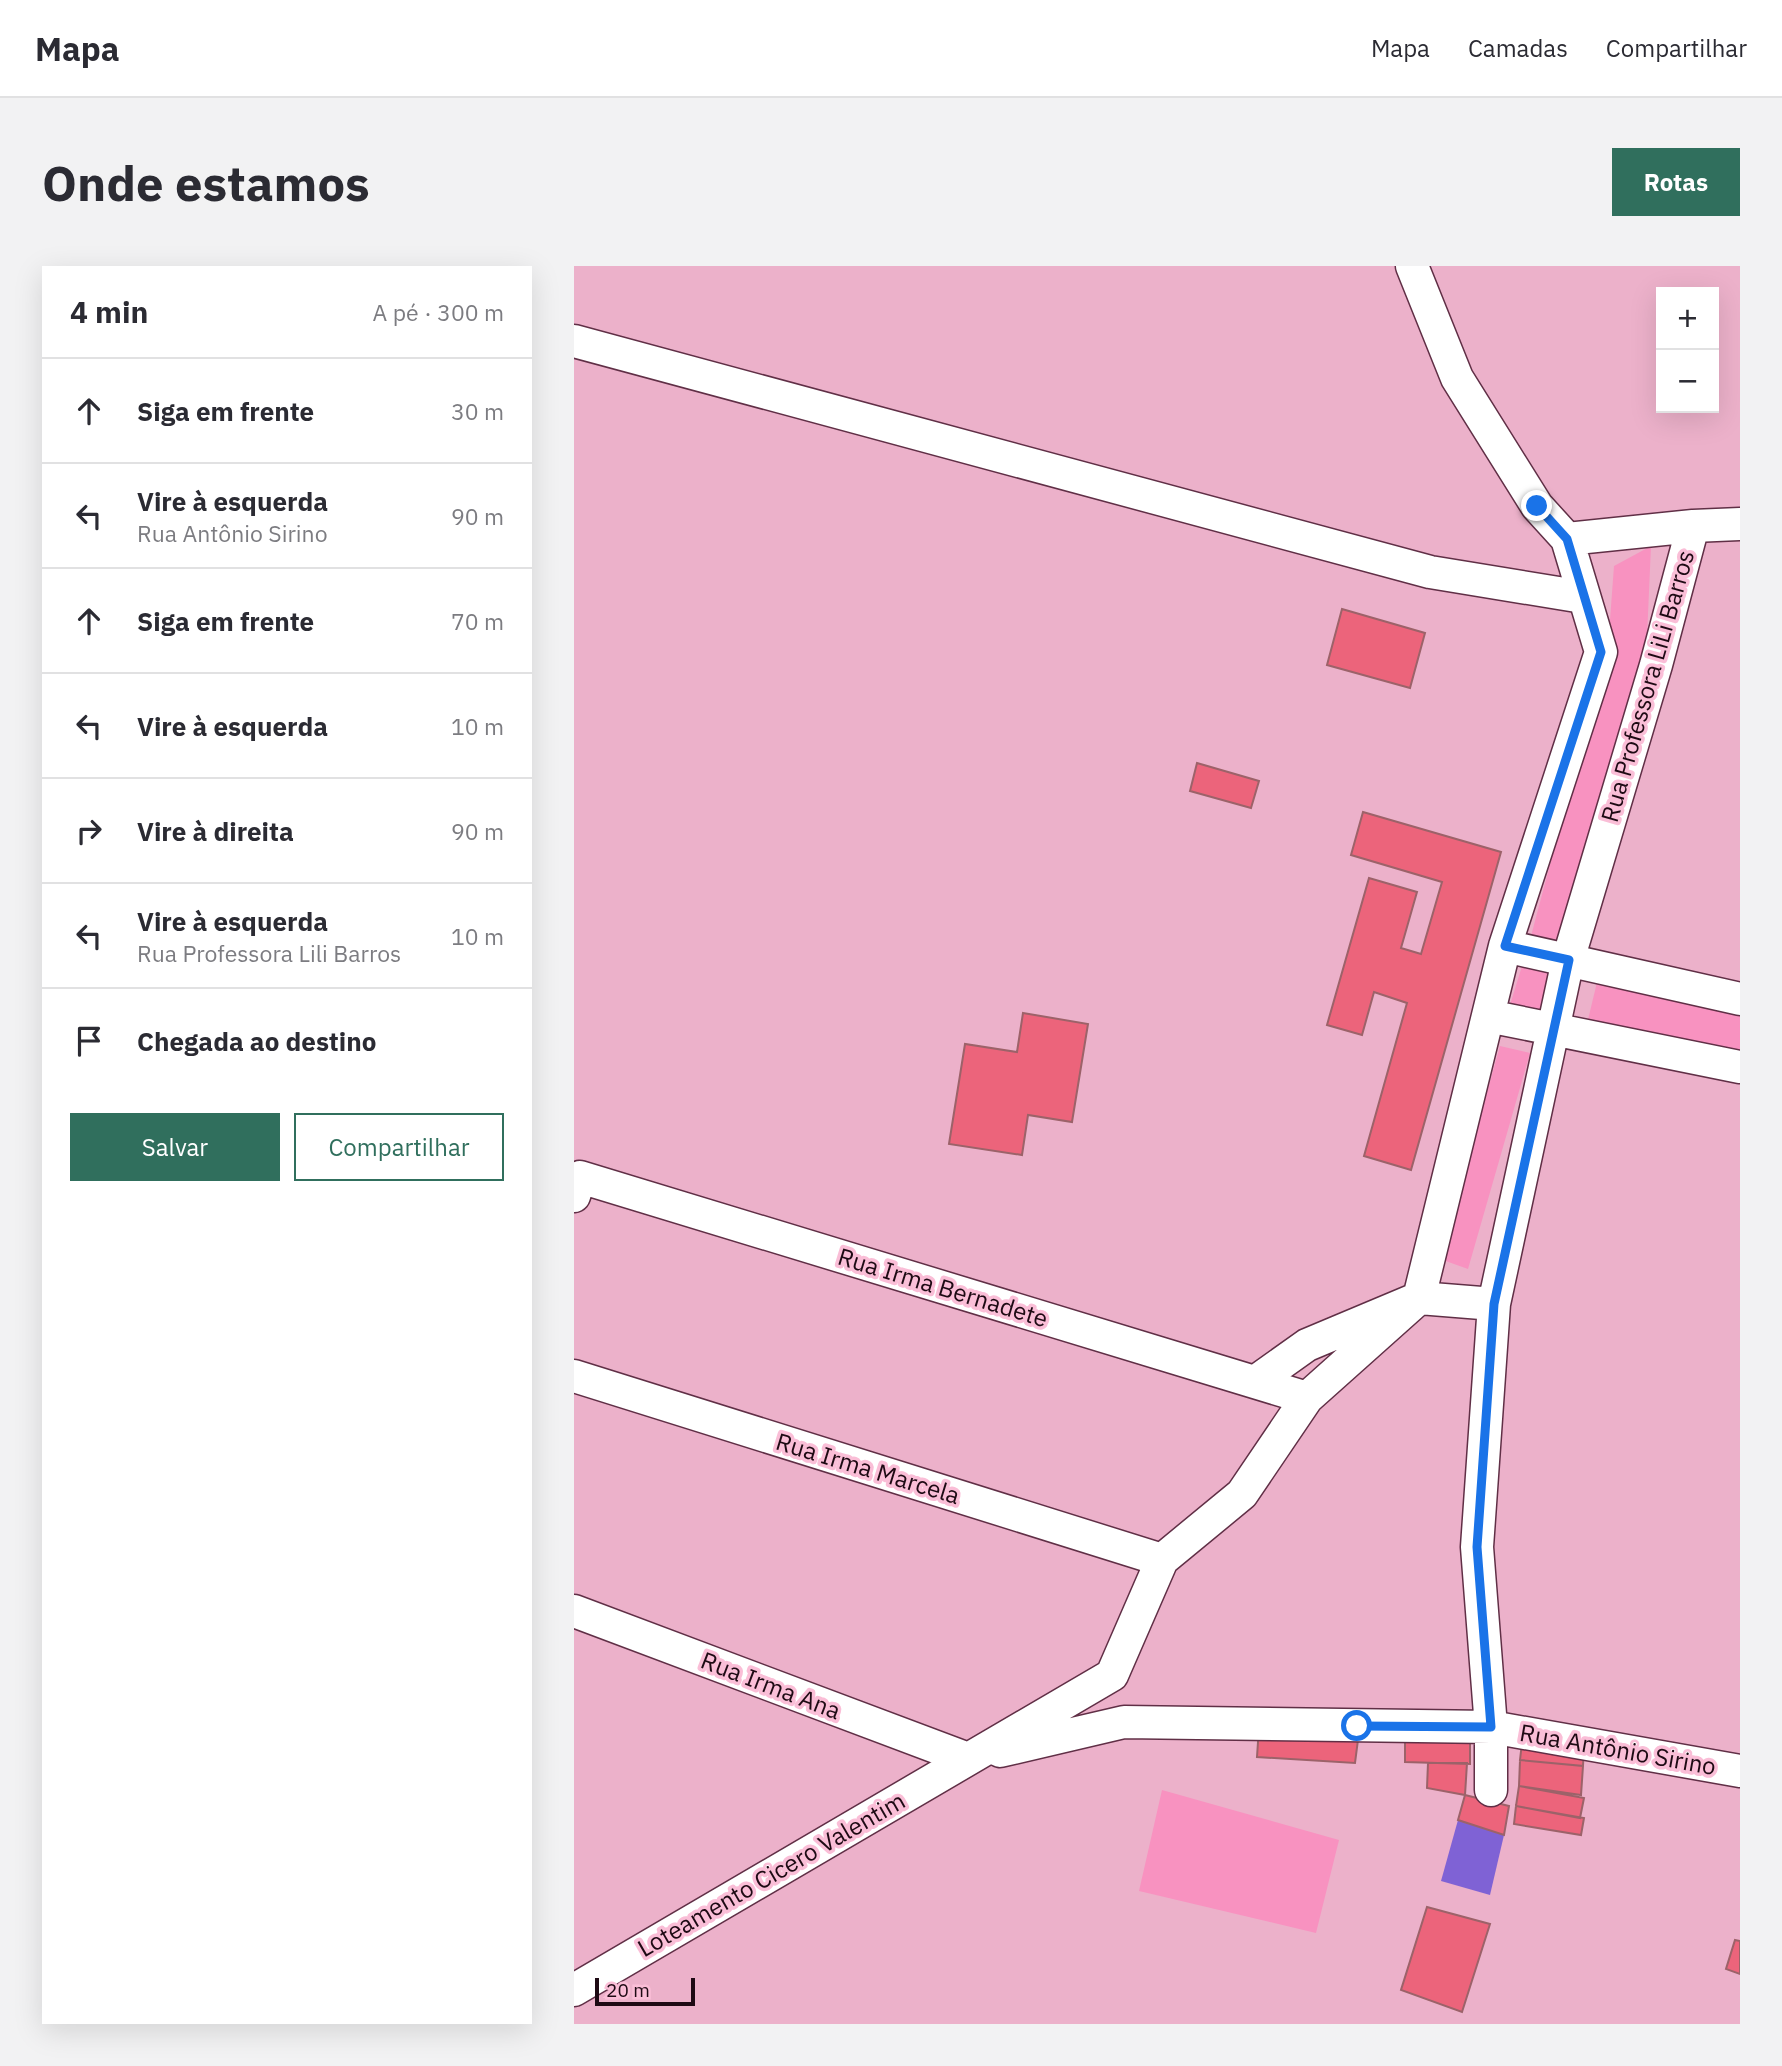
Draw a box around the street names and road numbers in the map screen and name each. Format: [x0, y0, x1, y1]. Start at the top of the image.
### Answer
street label: Rua Professora LiLi Barros [1593, 546, 1701, 826]
street label: Rua Irma Bernadete [834, 1240, 1052, 1334]
street label: Rua Irma Marcela [772, 1425, 964, 1511]
street label: Rua Irma Ana [697, 1644, 846, 1726]
street label: Rua Antônio Sirino [1517, 1716, 1719, 1782]
street label: Loteamento Cicero Valentim [631, 1784, 911, 1964]

